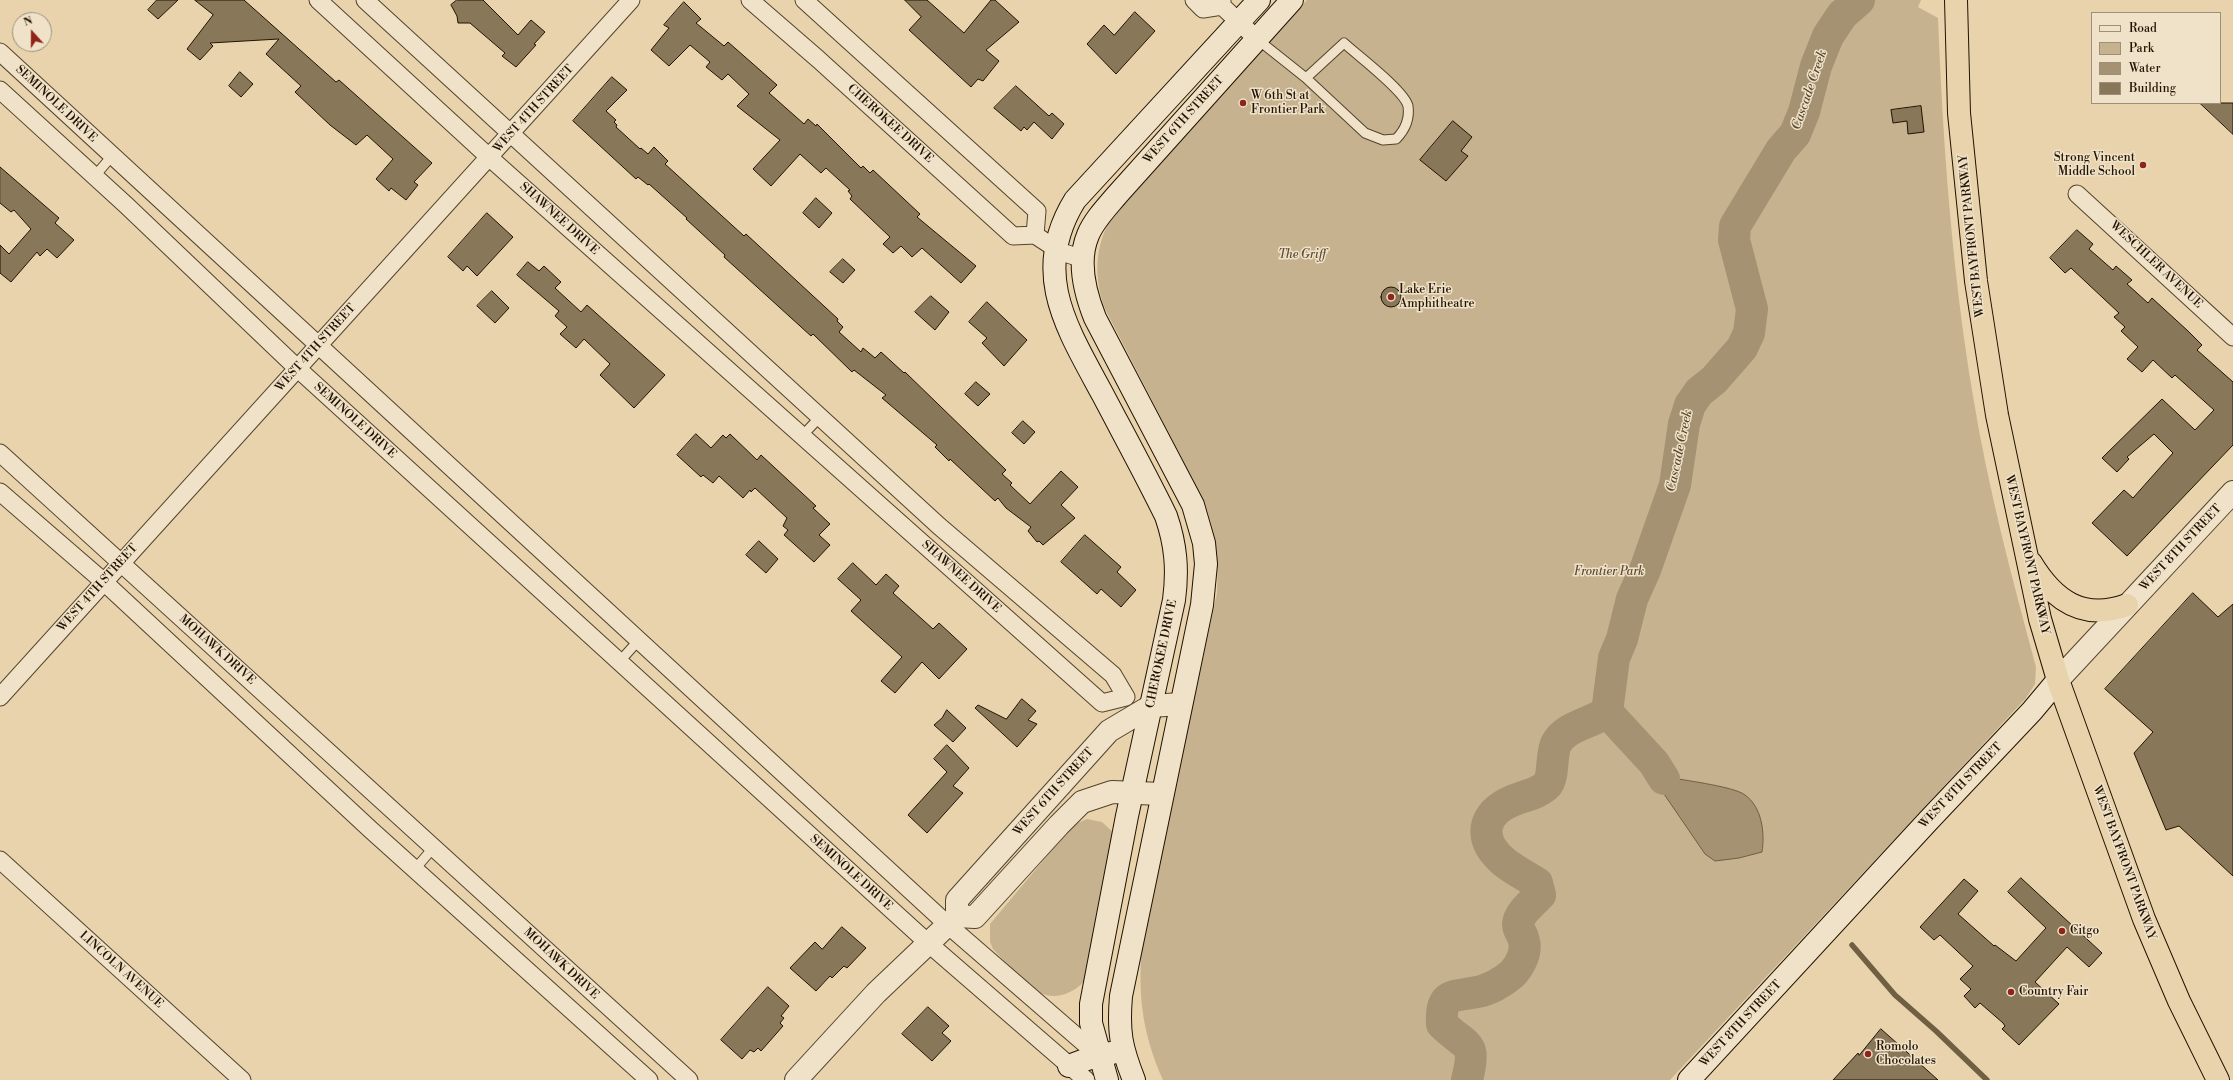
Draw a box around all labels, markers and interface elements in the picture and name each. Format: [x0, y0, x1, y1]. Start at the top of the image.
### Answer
north arrow [12, 12, 52, 52]
legend [2091, 12, 2221, 104]
text: N [21, 14, 35, 30]
text: Road [2129, 21, 2157, 36]
text: Park [2129, 41, 2154, 56]
water label: Cascade Creek [1789, 48, 1831, 132]
text: Water [2129, 61, 2161, 76]
street label: WEST 4TH STREET [491, 62, 577, 156]
street label: SEMINOLE DRIVE [12, 63, 100, 145]
street label: WEST 6TH STREET [1141, 73, 1227, 167]
text: Building [2129, 81, 2176, 96]
street label: CHEROKEE DRIVE [844, 82, 936, 166]
place label: W 6th St at Frontier Park [1251, 89, 1325, 117]
marker: W 6th St at Frontier Park [1238, 98, 1248, 108]
place label: Strong Vincent Middle School [2054, 151, 2135, 179]
street label: WEST BAYFRONT PARKWAY [1956, 154, 1988, 318]
marker: Strong Vincent Middle School [2138, 160, 2148, 170]
street label: SHAWNEE DRIVE [516, 180, 602, 258]
street label: WESCHLER AVENUE [2107, 218, 2205, 312]
park label: The Griff [1278, 248, 1326, 262]
place label: Lake Erie Amphitheatre [1399, 283, 1475, 311]
marker: Lake Erie Amphitheatre [1386, 292, 1396, 302]
street label: WEST 4TH STREET [273, 301, 359, 395]
street label: SEMINOLE DRIVE [311, 380, 399, 462]
water label: Cascade Creek [1664, 409, 1696, 493]
street label: WEST BAYFRONT PARKWAY [2002, 474, 2052, 636]
street label: WEST 8TH STREET [2137, 502, 2225, 594]
street label: SHAWNEE DRIVE [918, 538, 1004, 616]
street label: WEST 4TH STREET [55, 541, 141, 635]
park label: Frontier Park [1574, 565, 1644, 579]
street label: CHEROKEE DRIVE [1143, 598, 1181, 710]
street label: MOHAWK DRIVE [176, 612, 258, 688]
street label: WEST 8TH STREET [1916, 740, 2006, 832]
street label: WEST 6TH STREET [1011, 745, 1097, 839]
street label: WEST BAYFRONT PARKWAY [2089, 784, 2159, 942]
street label: SEMINOLE DRIVE [807, 832, 895, 914]
place label: Citgo [2070, 924, 2099, 938]
street label: MOHAWK DRIVE [520, 925, 602, 1003]
marker: Citgo [2057, 926, 2067, 936]
street label: LINCOLN AVENUE [76, 929, 166, 1011]
street label: WEST 8TH STREET [1697, 978, 1785, 1070]
place label: Country Fair [2019, 985, 2088, 999]
marker: Country Fair [2006, 987, 2016, 997]
place label: Romolo Chocolates [1876, 1040, 1936, 1068]
marker: Romolo Chocolates [1863, 1049, 1873, 1059]

